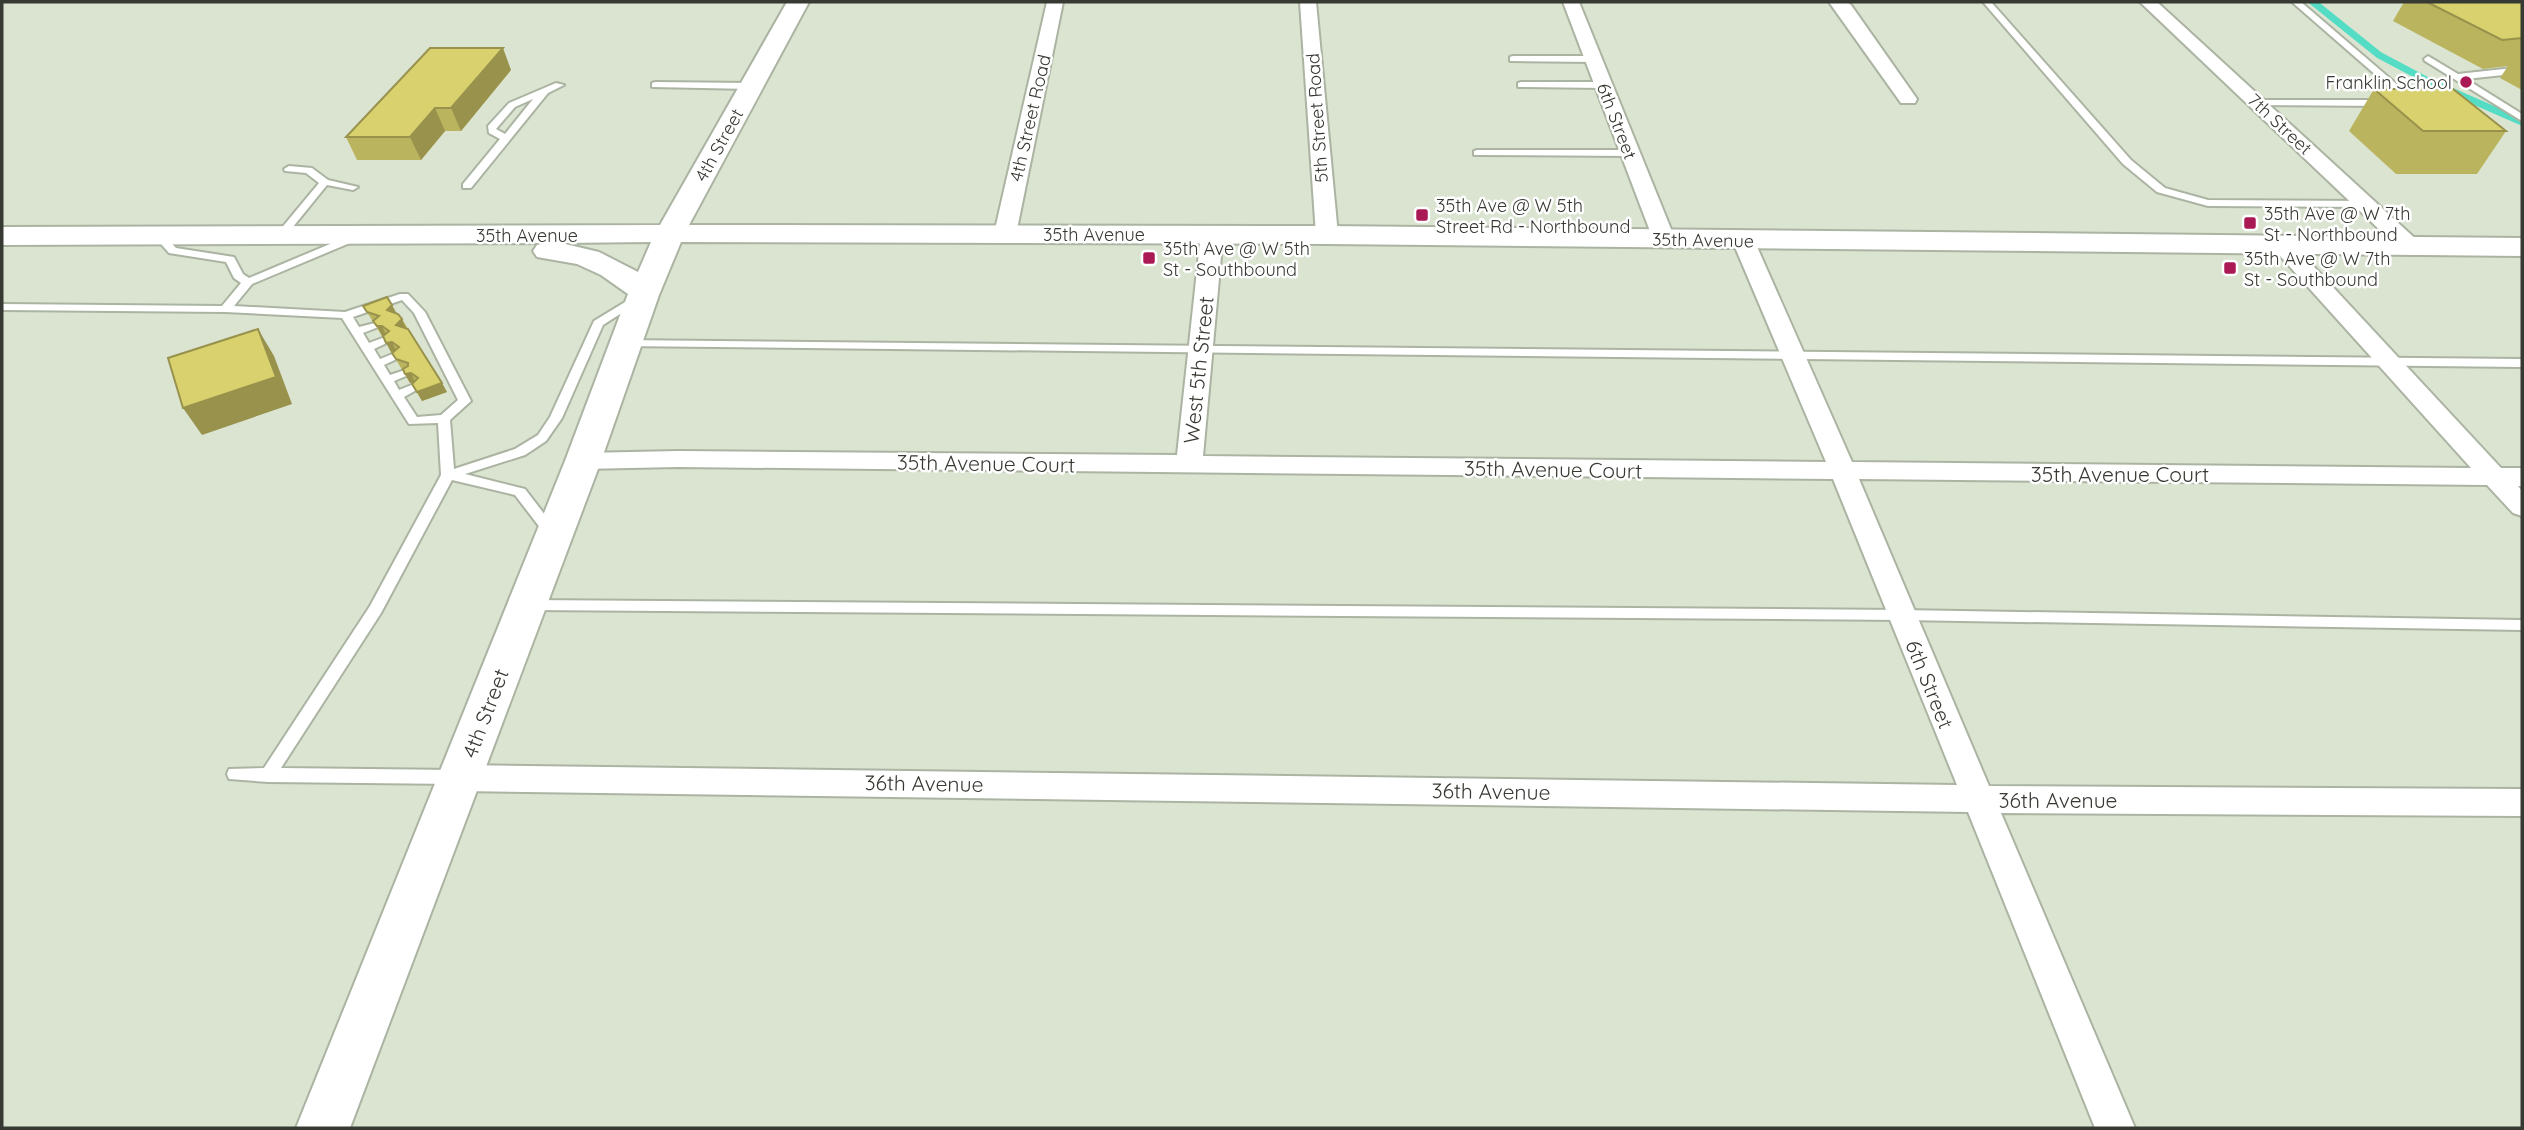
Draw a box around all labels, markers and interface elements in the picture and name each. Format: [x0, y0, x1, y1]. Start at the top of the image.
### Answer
street label: 4th Street Road [1004, 52, 1056, 184]
street label: 5th Street Road [1301, 52, 1333, 184]
place label: Franklin School [2326, 71, 2452, 94]
marker: Franklin School [2458, 74, 2474, 90]
street label: 6th Street [1592, 79, 1642, 163]
street label: 7th Street [2243, 88, 2317, 160]
street label: 4th Street [690, 104, 748, 186]
place label: 35th Ave @ W 5th Street Rd - Northbound [1436, 194, 1630, 238]
place label: 35th Ave @ W 7th St - Northbound [2264, 202, 2410, 246]
marker: 35th Ave @ W 5th Street Rd - Northbound [1414, 207, 1430, 223]
marker: 35th Ave @ W 7th St - Northbound [2242, 215, 2258, 231]
street label: 35th Avenue [1043, 223, 1145, 246]
street label: 35th Avenue [476, 224, 578, 247]
street label: 35th Avenue [1652, 228, 1754, 252]
place label: 35th Ave @ W 5th St - Southbound [1163, 237, 1310, 281]
place label: 35th Ave @ W 7th St - Southbound [2244, 247, 2390, 291]
marker: 35th Ave @ W 5th St - Southbound [1141, 250, 1157, 266]
marker: 35th Ave @ W 7th St - Southbound [2222, 260, 2238, 276]
street label: West 5th Street [1177, 295, 1219, 445]
street label: 35th Avenue Court [897, 448, 1075, 478]
street label: 35th Avenue Court [1464, 454, 1642, 484]
street label: 35th Avenue Court [2031, 461, 2209, 487]
street label: 6th Street [1900, 636, 1960, 732]
street label: 4th Street [456, 665, 514, 761]
street label: 36th Avenue [864, 769, 984, 797]
street label: 36th Avenue [1431, 777, 1551, 805]
street label: 36th Avenue [1999, 787, 2117, 813]

